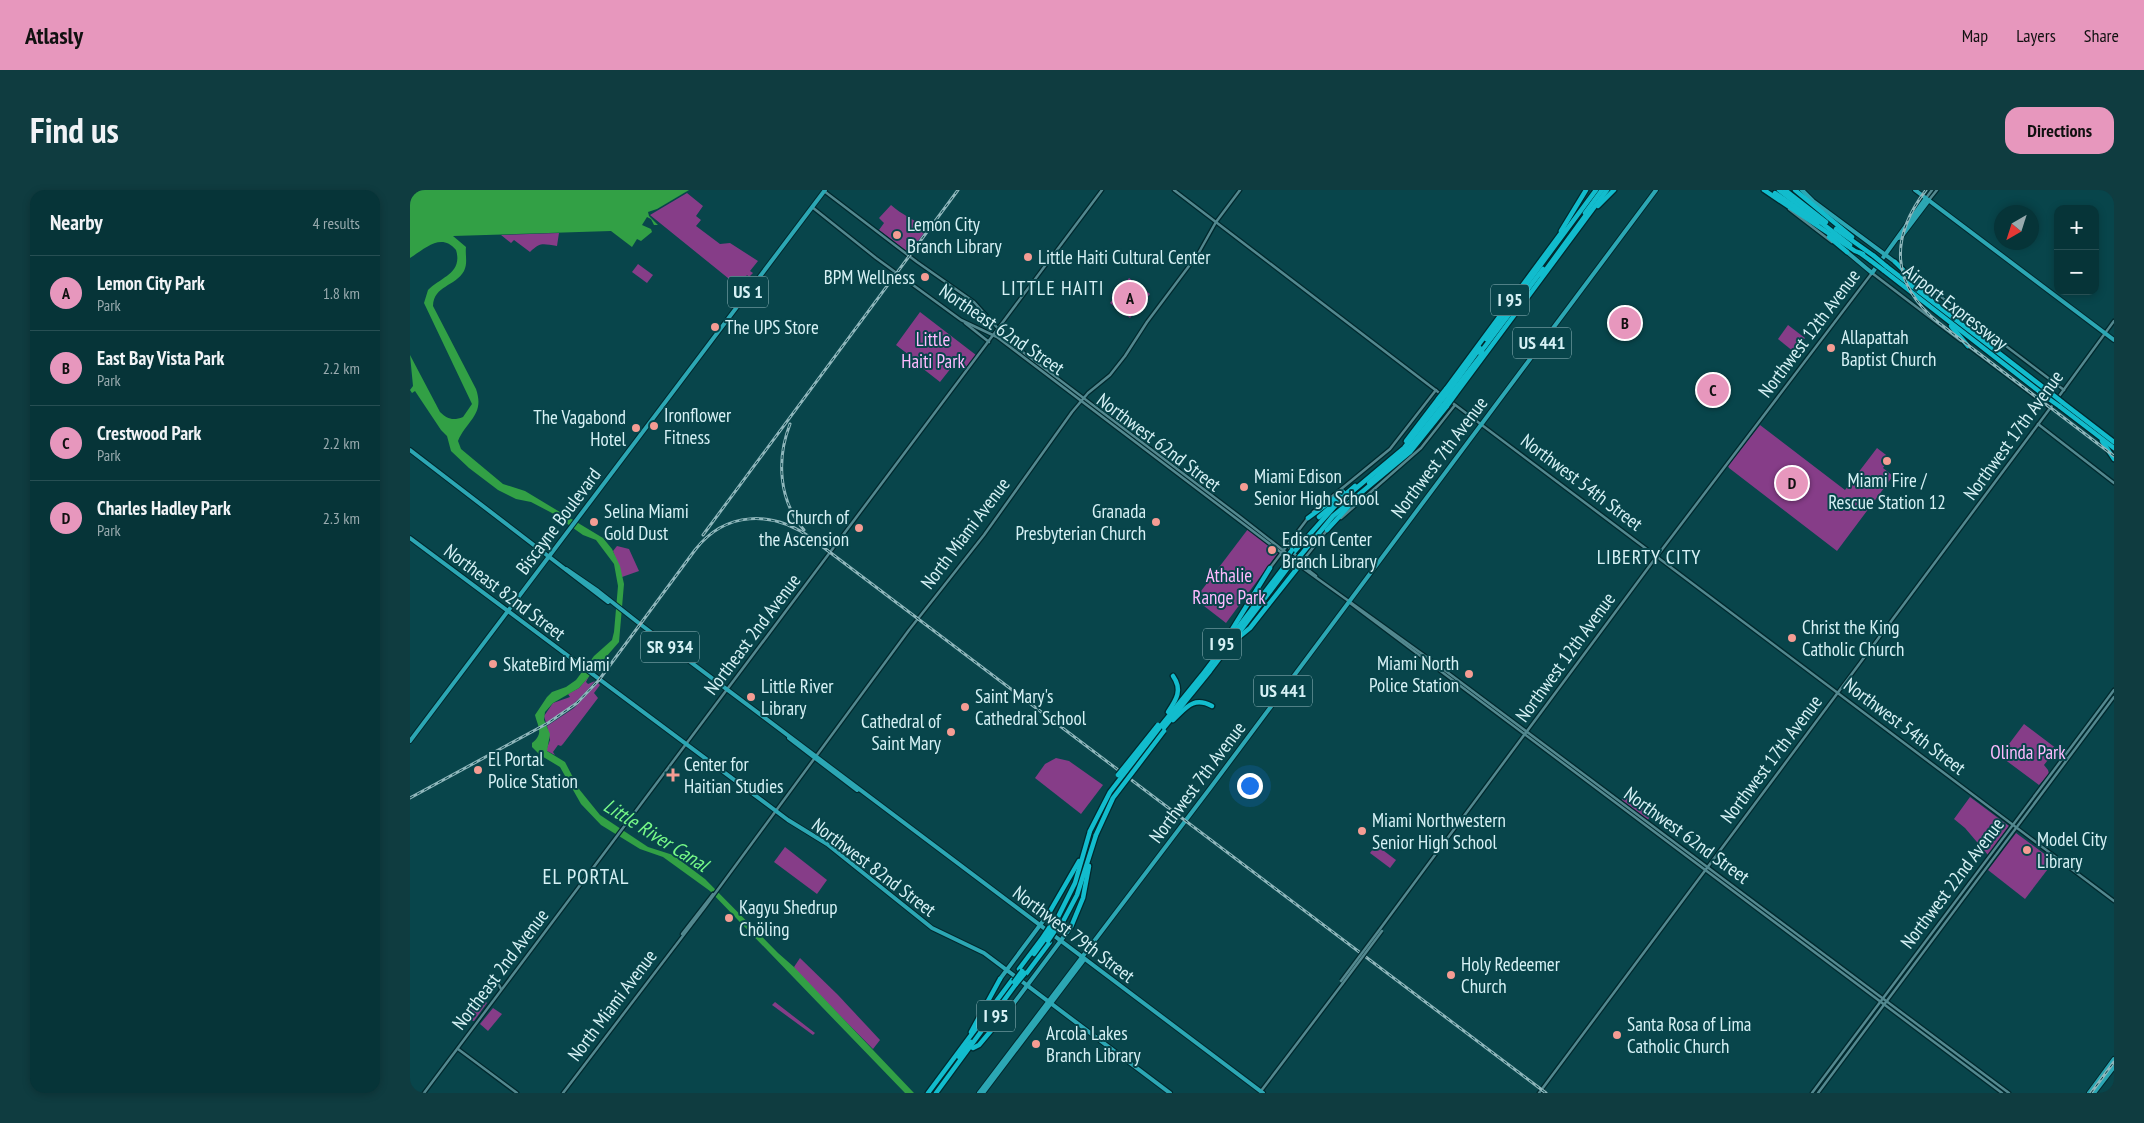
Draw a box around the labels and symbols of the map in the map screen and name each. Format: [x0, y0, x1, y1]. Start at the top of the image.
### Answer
north arrow [1994, 205, 2039, 250]
place label: Lemon City Branch Library [907, 212, 1003, 258]
marker: Lemon City Branch Library [891, 229, 903, 241]
place label: Little Haiti Cultural Center [1038, 245, 1211, 269]
marker: Little Haiti Cultural Center [1022, 251, 1034, 263]
street label: Airport Expressway [1899, 259, 2014, 356]
street label: Northwest 12th Avenue [1753, 264, 1865, 402]
place label: BPM Wellness [824, 265, 915, 289]
marker: BPM Wellness [919, 271, 931, 283]
district label: LITTLE HAITI [1002, 275, 1104, 301]
road number: US 1 [728, 276, 768, 308]
street label: Northeast 62nd Street [935, 278, 1070, 380]
pin: A [1114, 279, 1146, 317]
road number: I 95 [1491, 284, 1529, 316]
pin: B [1609, 304, 1641, 342]
place label: The UPS Store [725, 315, 819, 339]
marker: The UPS Store [709, 321, 721, 333]
place label: Allapattah Baptist Church [1841, 325, 1936, 371]
park label: Little Haiti Park [901, 327, 965, 373]
road number: US 441 [1513, 328, 1571, 358]
marker: Allapattah Baptist Church [1825, 342, 1837, 354]
street label: Northwest 17th Avenue [1958, 365, 2068, 504]
pin: C [1697, 371, 1729, 409]
street label: Northwest 62nd Street [1092, 388, 1226, 497]
street label: Northwest 7th Avenue [1386, 391, 1493, 522]
place label: Ironflower Fitness [664, 403, 732, 449]
place label: The Vagabond Hotel [533, 405, 627, 451]
marker: Ironflower Fitness [648, 420, 660, 432]
marker: The Vagabond Hotel [630, 422, 642, 434]
street label: Northwest 54th Street [1516, 428, 1648, 536]
marker: Miami Fire / Rescue Station 12 [1881, 455, 1893, 467]
street label: Biscayne Boulevard [510, 463, 606, 579]
place label: Miami Edison Senior High School [1254, 464, 1379, 510]
pin: D [1776, 464, 1808, 502]
place label: Miami Fire / Rescue Station 12 [1828, 468, 1946, 514]
street label: North Miami Avenue [915, 472, 1015, 594]
marker: Miami Edison Senior High School [1238, 481, 1250, 493]
place label: Selina Miami Gold Dust [604, 499, 689, 545]
place label: Granada Presbyterian Church [1015, 499, 1146, 545]
place label: Church of the Ascension [759, 505, 850, 551]
marker: Selina Miami Gold Dust [588, 516, 600, 528]
marker: Granada Presbyterian Church [1150, 516, 1162, 528]
marker: Church of the Ascension [853, 522, 865, 534]
place label: Edison Center Branch Library [1282, 527, 1378, 573]
street label: Northeast 82nd Street [440, 539, 571, 646]
marker: Edison Center Branch Library [1266, 544, 1278, 556]
district label: LIBERTY CITY [1597, 544, 1701, 570]
park label: Athalie Range Park [1192, 563, 1266, 609]
street label: Northeast 2nd Avenue [699, 569, 805, 699]
street label: Northwest 12th Avenue [1510, 587, 1620, 727]
place label: Christ the King Catholic Church [1802, 615, 1904, 661]
road number: I 95 [1203, 628, 1241, 659]
road number: SR 934 [641, 632, 699, 662]
marker: Christ the King Catholic Church [1786, 632, 1798, 644]
place label: Miami North Police Station [1369, 651, 1459, 697]
place label: SkateBird Miami [503, 652, 610, 676]
marker: SkateBird Miami [487, 658, 499, 670]
marker: Miami North Police Station [1463, 668, 1475, 680]
street label: Northwest 54th Street [1839, 672, 1971, 780]
place label: Little River Library [761, 674, 834, 720]
road number: US 441 [1254, 676, 1312, 706]
place label: Saint Mary's Cathedral School [975, 684, 1087, 730]
street label: Northwest 17th Avenue [1715, 690, 1827, 828]
marker: Little River Library [745, 691, 757, 703]
marker: Saint Mary's Cathedral School [959, 701, 971, 713]
place label: Cathedral of Saint Mary [861, 709, 942, 755]
street label: Northwest 7th Avenue [1144, 716, 1251, 847]
marker: Cathedral of Saint Mary [945, 726, 957, 738]
park label: Olinda Park [1990, 740, 2066, 764]
place label: El Portal Police Station [488, 747, 578, 793]
place label: Center for Haitian Studies [684, 752, 783, 798]
marker: El Portal Police Station [472, 764, 484, 776]
marker: Center for Haitian Studies [666, 768, 680, 782]
your location [1237, 773, 1263, 799]
street label: Northwest 62nd Street [1620, 781, 1755, 889]
water label: Little River Canal [599, 792, 715, 879]
place label: Miami Northwestern Senior High School [1372, 808, 1506, 854]
street label: Northwest 82nd Street [807, 813, 941, 922]
street label: Northwest 22nd Avenue [1895, 813, 2009, 953]
marker: Miami Northwestern Senior High School [1356, 825, 1368, 837]
place label: Model City Library [2037, 827, 2108, 873]
marker: Model City Library [2021, 844, 2033, 856]
district label: EL PORTAL [542, 863, 630, 890]
street label: Northwest 79th Street [1008, 880, 1140, 988]
place label: Kagyu Shedrup Chöling [739, 895, 837, 941]
street label: Northeast 2nd Avenue [447, 904, 553, 1034]
marker: Kagyu Shedrup Chöling [723, 912, 735, 924]
street label: North Miami Avenue [562, 944, 662, 1066]
place label: Holy Redeemer Church [1461, 952, 1561, 998]
marker: Holy Redeemer Church [1445, 969, 1457, 981]
road number: I 95 [977, 1000, 1015, 1031]
place label: Santa Rosa of Lima Catholic Church [1627, 1012, 1751, 1058]
place label: Arcola Lakes Branch Library [1046, 1021, 1142, 1067]
marker: Santa Rosa of Lima Catholic Church [1611, 1029, 1623, 1041]
marker: Arcola Lakes Branch Library [1030, 1038, 1042, 1050]

